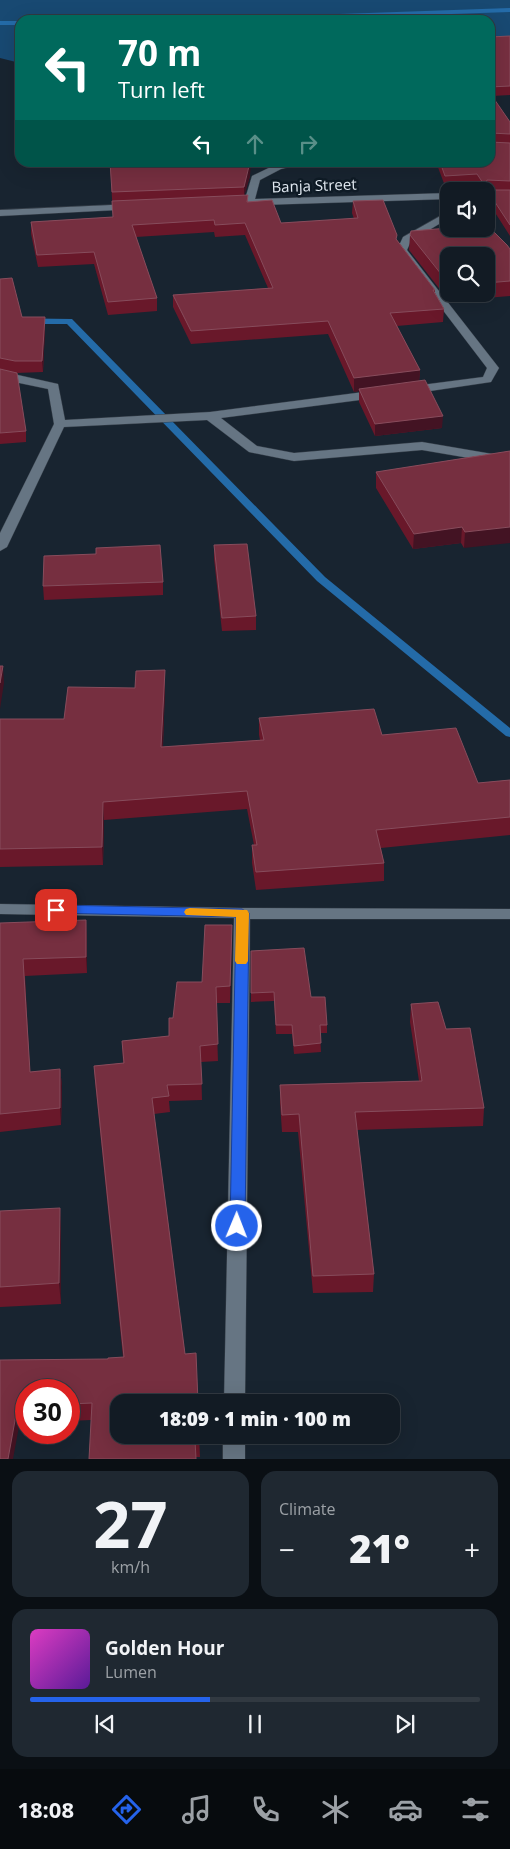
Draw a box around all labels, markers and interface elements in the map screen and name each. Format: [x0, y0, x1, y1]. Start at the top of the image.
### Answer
text: 70 m [118, 29, 201, 76]
icon: left [35, 35, 100, 100]
text: Turn left [118, 74, 205, 104]
icon: left [188, 130, 216, 158]
icon: ahead [241, 130, 269, 158]
icon: right [294, 130, 322, 158]
street label: Banja Street [271, 174, 357, 196]
map controls [440, 182, 495, 302]
button: sound [440, 182, 495, 237]
button: search [440, 247, 495, 302]
pin [35, 889, 77, 931]
icon: arrive [42, 896, 70, 924]
position arrow [210, 1199, 262, 1251]
speed limit sign: 30 [15, 1379, 80, 1444]
text: 18:09 · 1 min · 100 m [159, 1406, 351, 1432]
text: 27 [93, 1479, 168, 1567]
text: Climate [279, 1498, 336, 1520]
text: 21° [349, 1522, 410, 1574]
text: − [279, 1530, 295, 1568]
text: + [464, 1530, 480, 1568]
text: km/h [111, 1556, 150, 1578]
text: Golden Hour [105, 1635, 224, 1661]
text: Lumen [105, 1661, 157, 1683]
icon: previous [91, 1710, 119, 1738]
icon: pause [241, 1710, 269, 1738]
icon: next [391, 1710, 419, 1738]
icon: directions [109, 1792, 144, 1827]
icon: music [179, 1792, 214, 1827]
icon: phone [248, 1792, 283, 1827]
icon: climate [318, 1792, 353, 1827]
icon: car [388, 1792, 423, 1827]
icon: filters [458, 1792, 493, 1827]
text: 18:08 [17, 1794, 74, 1824]

